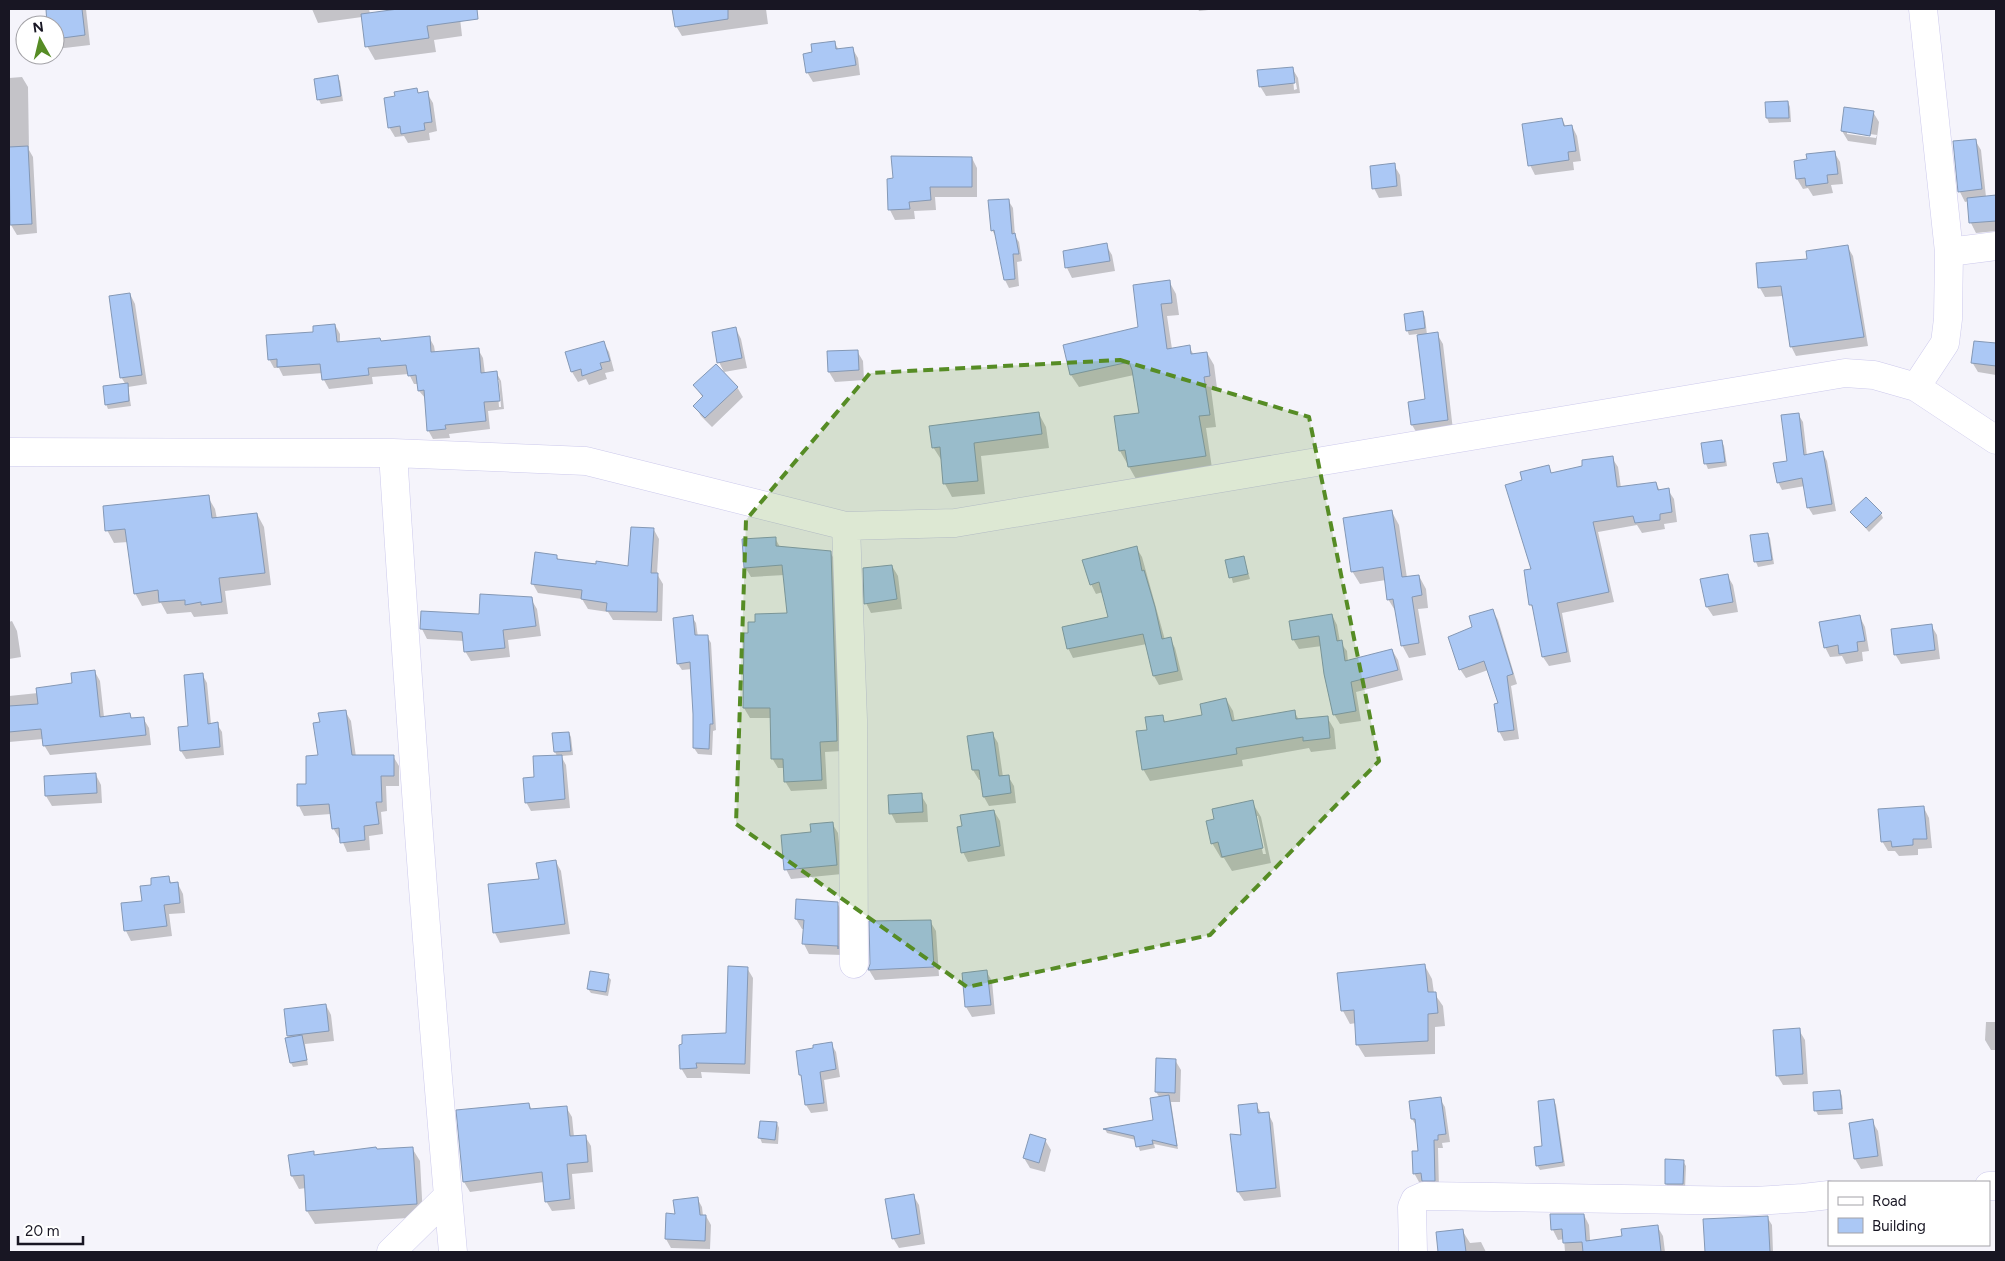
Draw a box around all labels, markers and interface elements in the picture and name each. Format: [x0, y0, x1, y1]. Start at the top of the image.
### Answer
north arrow [15, 15, 65, 65]
text: N [32, 18, 45, 37]
legend [1828, 1181, 1990, 1246]
text: Road [1872, 1192, 1907, 1210]
scale bar [18, 1214, 82, 1246]
text: Building [1872, 1217, 1926, 1235]
text: 20 m [25, 1222, 59, 1240]

